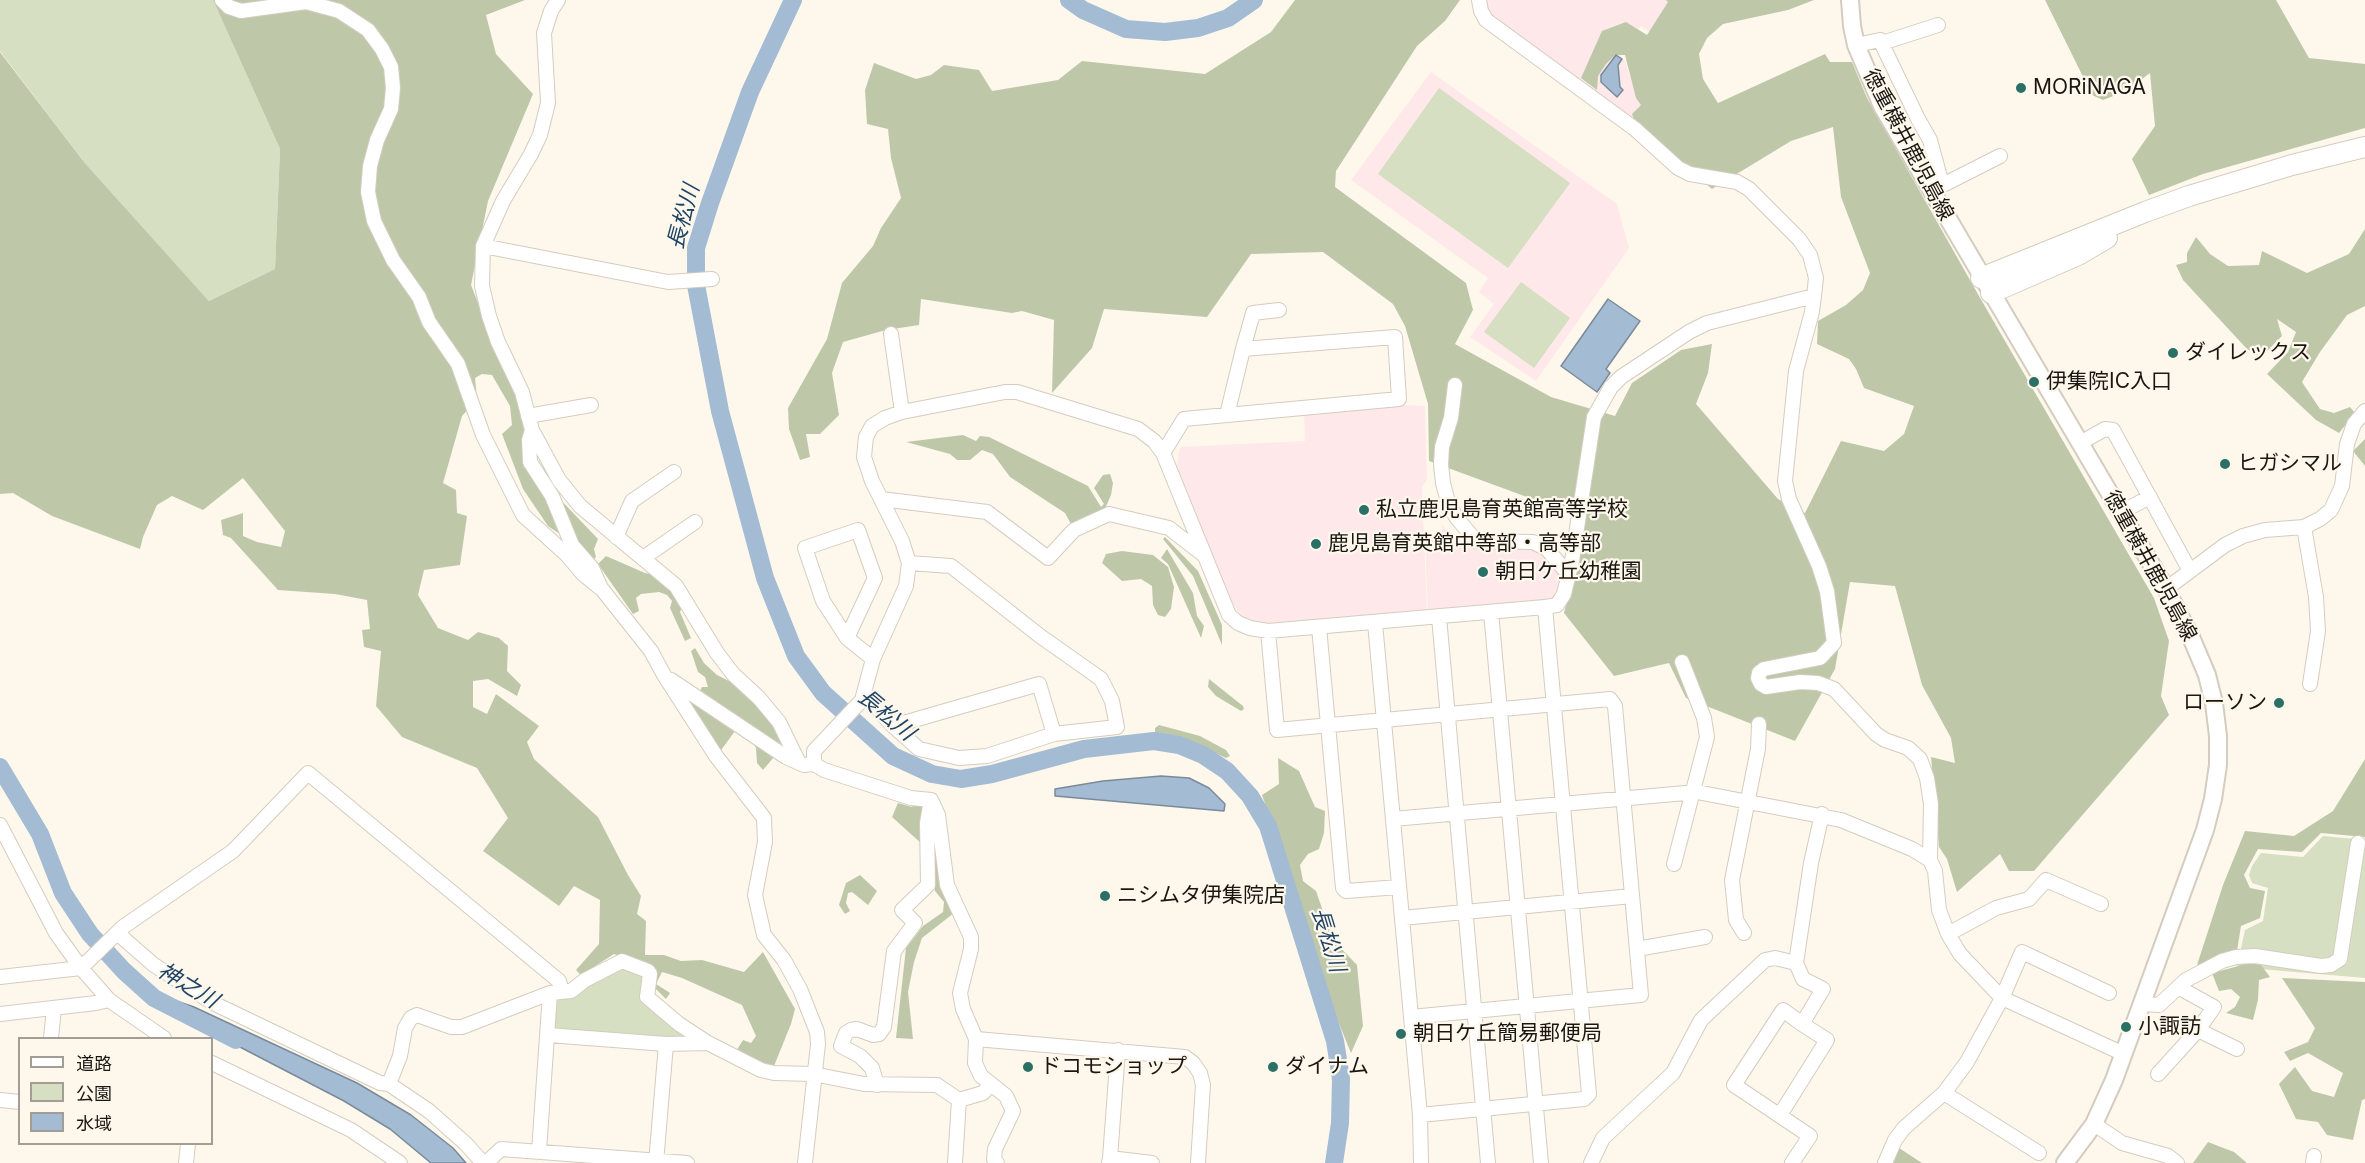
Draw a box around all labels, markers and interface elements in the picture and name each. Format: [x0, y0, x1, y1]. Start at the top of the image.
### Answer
street label: 徳重横井鹿児島線 [1857, 65, 1959, 225]
place label: MORiNAGA [2033, 75, 2146, 101]
marker: MORiNAGA [2014, 81, 2028, 95]
water label: 長松川 [663, 182, 705, 252]
place label: ダイレックス [2185, 340, 2311, 366]
marker: ダイレックス [2166, 346, 2180, 360]
place label: 伊集院IC入口 [2046, 369, 2172, 395]
marker: 伊集院IC入口 [2027, 375, 2041, 389]
place label: ヒガシマル [2237, 451, 2342, 477]
marker: ヒガシマル [2218, 457, 2232, 471]
street label: 徳重横井鹿児島線 [2098, 486, 2202, 646]
place label: 私立鹿児島育英館高等学校 [1376, 497, 1628, 523]
marker: 私立鹿児島育英館高等学校 [1357, 503, 1371, 517]
place label: 鹿児島育英館中等部・高等部 [1328, 531, 1601, 557]
marker: 鹿児島育英館中等部・高等部 [1309, 537, 1323, 551]
place label: 朝日ケ丘幼稚園 [1495, 559, 1642, 585]
marker: 朝日ケ丘幼稚園 [1476, 565, 1490, 579]
water label: 長松川 [852, 684, 920, 746]
place label: ローソン [2183, 690, 2267, 716]
marker: ローソン [2272, 696, 2286, 710]
place label: ニシムタ伊集院店 [1117, 883, 1285, 909]
marker: ニシムタ伊集院店 [1098, 889, 1112, 903]
water label: 長松川 [1306, 905, 1350, 975]
water label: 神之川 [153, 958, 223, 1014]
place label: 小諏訪 [2138, 1014, 2201, 1040]
marker: 小諏訪 [2119, 1020, 2133, 1034]
place label: 朝日ケ丘簡易郵便局 [1413, 1021, 1602, 1047]
marker: 朝日ケ丘簡易郵便局 [1394, 1027, 1408, 1041]
legend [18, 1037, 213, 1145]
text: 道路 [76, 1053, 112, 1074]
place label: ドコモショップ [1040, 1054, 1187, 1080]
place label: ダイナム [1285, 1054, 1369, 1080]
marker: ドコモショップ [1021, 1060, 1035, 1074]
marker: ダイナム [1266, 1060, 1280, 1074]
text: 公園 [76, 1083, 112, 1104]
text: 水域 [76, 1113, 112, 1134]

